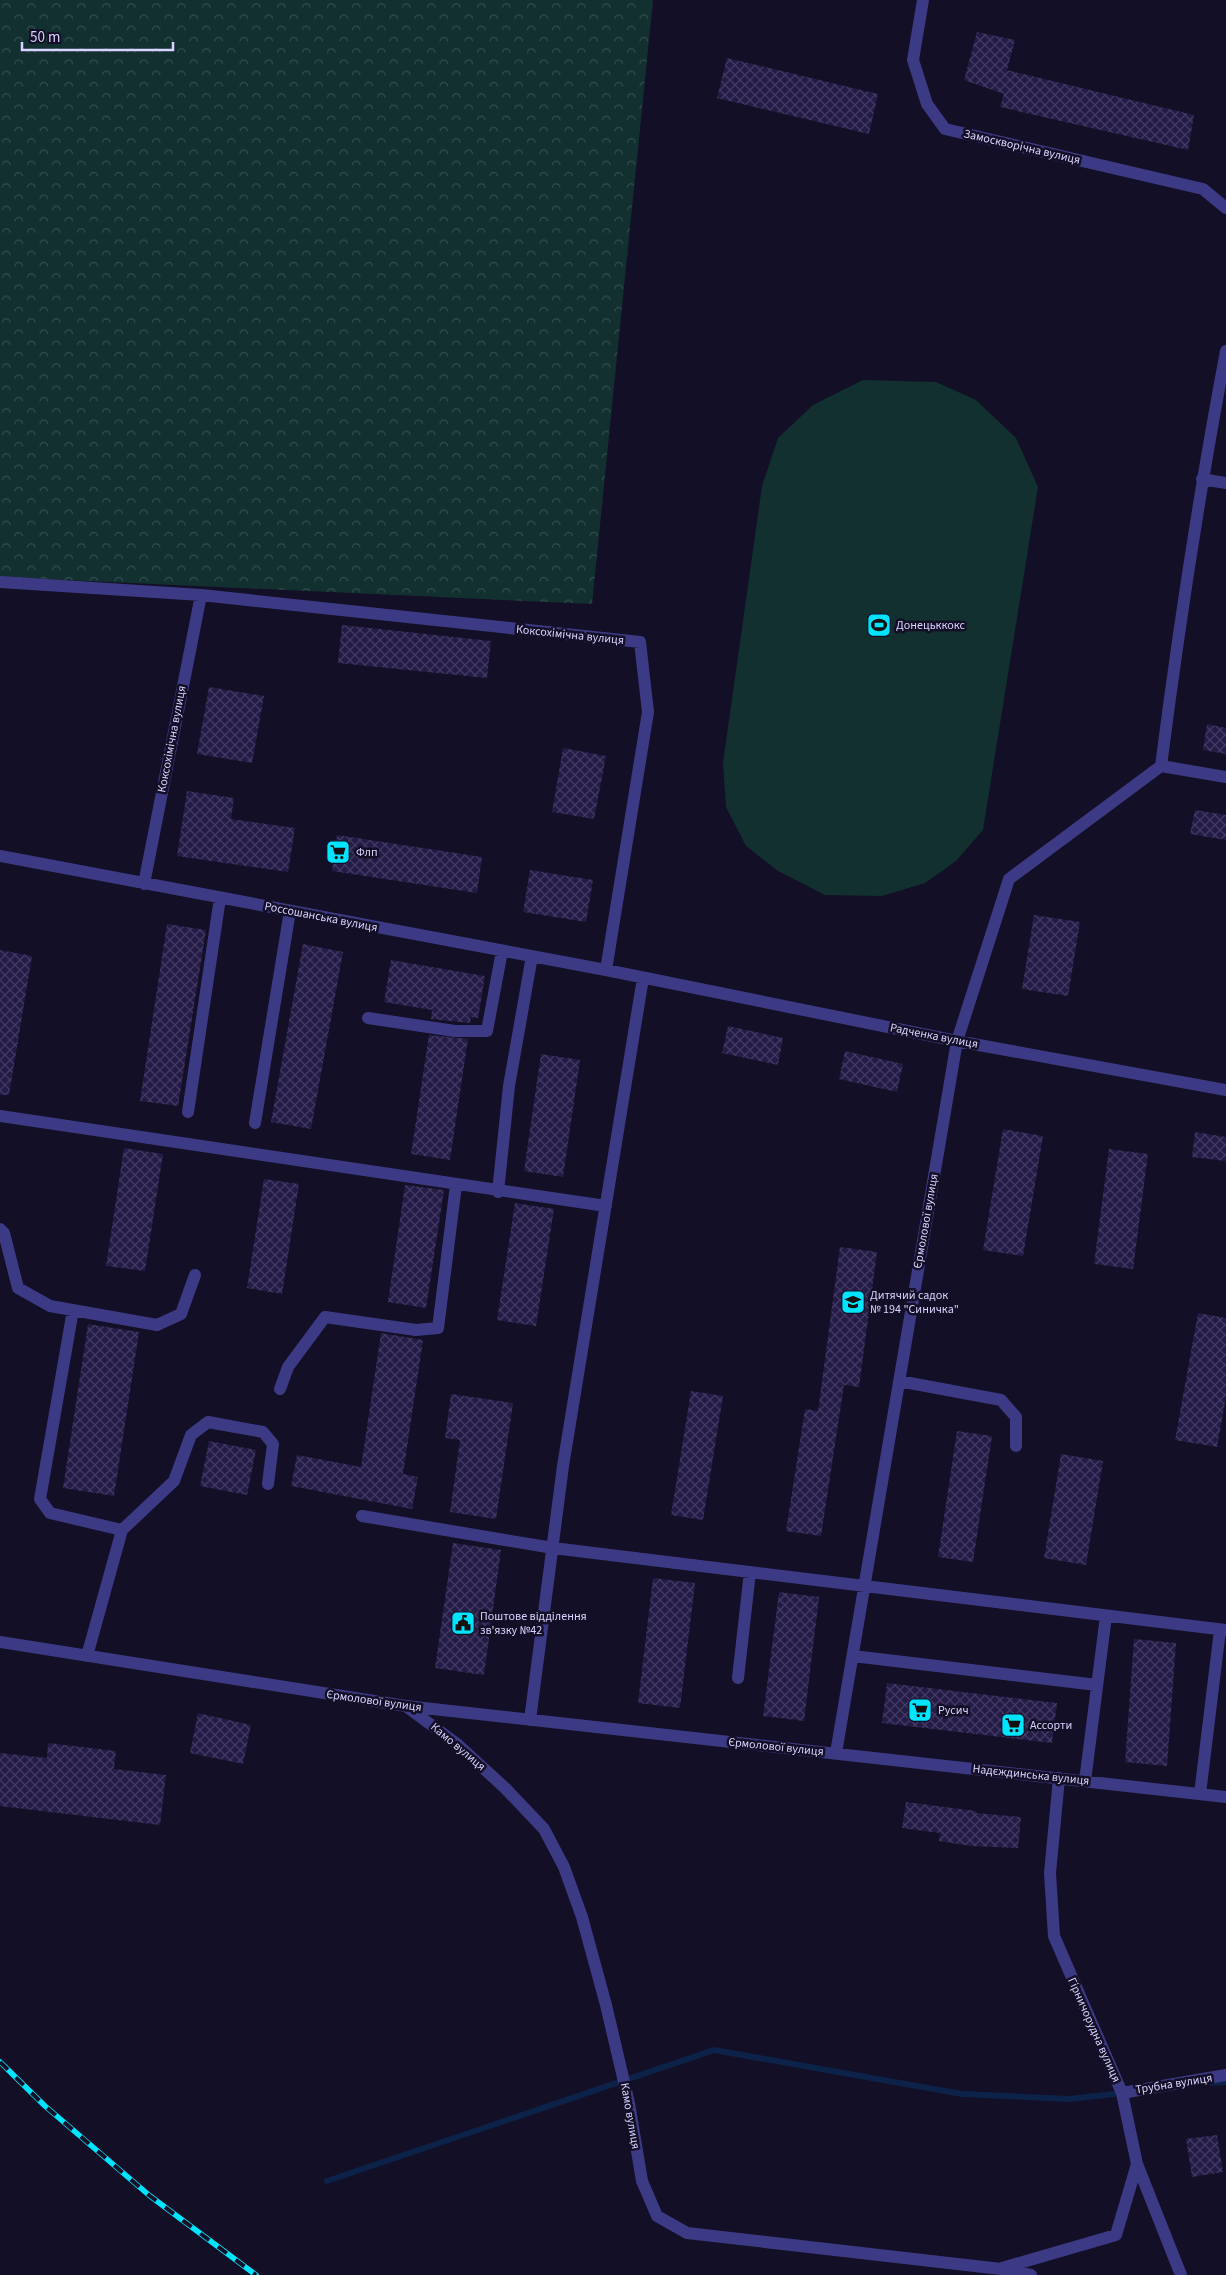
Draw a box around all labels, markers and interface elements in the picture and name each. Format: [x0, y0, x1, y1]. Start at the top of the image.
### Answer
scale bar [22, 20, 174, 52]
text: 50 m [30, 27, 60, 48]
street label: Замоскворічна вулиця [962, 125, 1082, 169]
sports icon: Донецьккокс [866, 612, 892, 638]
place label: Донецьккокс [896, 617, 965, 634]
street label: Коксохімічна вулиця [515, 621, 625, 649]
street label: Коксохімічна вулиця [153, 684, 191, 794]
supermarket icon: Флп [325, 839, 351, 865]
place label: Флп [356, 844, 378, 861]
street label: Россошанська вулиця [263, 898, 379, 936]
street label: Радченка вулиця [889, 1019, 979, 1053]
street label: Єрмолової вулиця [909, 1172, 943, 1270]
place label: Дитячий садок № 194 "Синичка" [870, 1287, 959, 1318]
school or university icon: Дитячий садок № 194 "Синичка" [840, 1289, 866, 1315]
place label: Поштове відділення зв'язку №42 [480, 1608, 587, 1639]
public building icon: Поштове відділення зв'язку №42 [450, 1610, 476, 1636]
street label: Єрмолової вулиця [325, 1686, 423, 1716]
supermarket icon: Русич [907, 1697, 933, 1723]
place label: Русич [938, 1702, 969, 1719]
supermarket icon: Ассорти [1000, 1712, 1026, 1738]
place label: Ассорти [1030, 1717, 1072, 1734]
street label: Камо вулиця [427, 1719, 489, 1775]
street label: Єрмолової вулиця [727, 1734, 825, 1760]
street label: Надєждинська вулиця [972, 1760, 1090, 1790]
street label: Гірничорудна вулиця [1063, 1975, 1125, 2085]
street label: Трубна вулиця [1134, 2070, 1214, 2098]
street label: Камо вулиця [616, 2081, 644, 2151]

